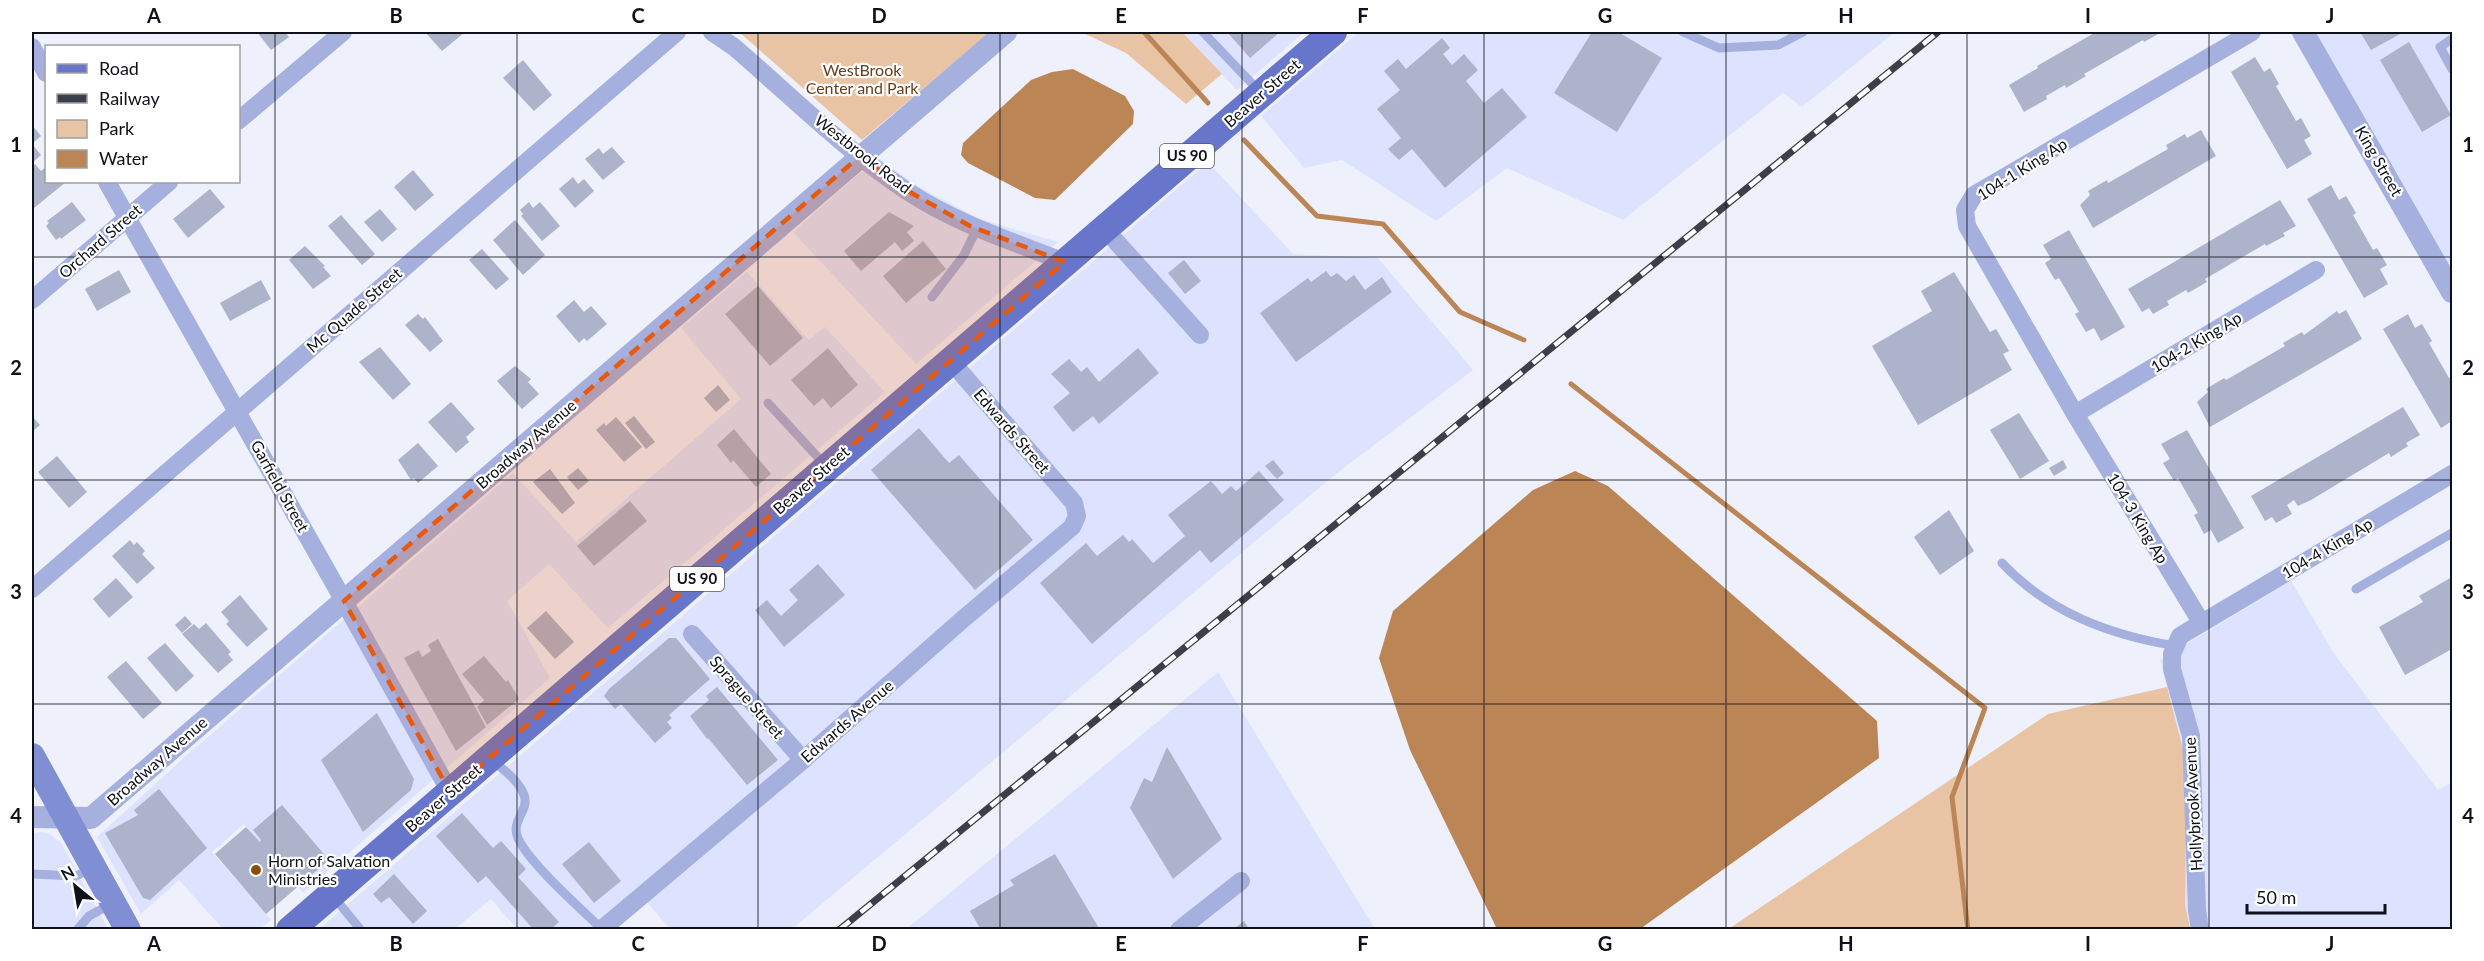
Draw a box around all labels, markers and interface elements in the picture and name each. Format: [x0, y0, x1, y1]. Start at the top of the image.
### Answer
text: A [146, 3, 161, 27]
text: B [389, 3, 403, 27]
text: C [631, 3, 645, 27]
text: D [871, 3, 887, 27]
text: E [1115, 3, 1127, 27]
text: F [1357, 3, 1369, 27]
text: G [1598, 3, 1612, 27]
text: H [1838, 3, 1854, 27]
text: I [2085, 3, 2091, 27]
text: J [2326, 3, 2334, 27]
legend [45, 45, 240, 183]
street label: Beaver Street [1220, 54, 1304, 131]
text: Road [99, 57, 139, 79]
park label: WestBrook Center and Park [806, 60, 919, 97]
text: Railway [99, 87, 160, 109]
street label: Westbrook Road [811, 110, 915, 197]
text: Park [99, 117, 135, 139]
street label: King Street [2352, 122, 2407, 199]
text: 1 [10, 132, 22, 156]
text: 1 [2462, 132, 2474, 156]
street label: 104-1 King Ap [1973, 133, 2070, 204]
road number: US 90 [1160, 144, 1214, 168]
text: Water [99, 147, 148, 169]
street label: Orchard Street [54, 199, 145, 282]
street label: Mc Quade Street [302, 263, 405, 356]
street label: 104-2 King Ap [2147, 307, 2244, 376]
text: 2 [10, 355, 22, 379]
text: 2 [2462, 355, 2474, 379]
street label: Edwards Street [970, 384, 1054, 477]
street label: Broadway Avenue [472, 395, 580, 492]
street label: Garfield Street [247, 437, 314, 535]
street label: Beaver Street [769, 441, 853, 518]
street label: 104-3 King Ap [2104, 469, 2173, 566]
street label: 104-4 King Ap [2278, 513, 2375, 582]
road number: US 90 [670, 567, 724, 591]
text: 3 [10, 579, 22, 603]
text: 3 [2462, 579, 2474, 603]
street label: Sprague Street [706, 652, 789, 742]
street label: Edwards Avenue [797, 675, 897, 766]
street label: Broadway Avenue [103, 712, 211, 809]
street label: Hollybrook Avenue [2180, 737, 2205, 871]
street label: Beaver Street [401, 759, 485, 836]
text: 4 [10, 803, 22, 827]
text: 4 [2462, 803, 2474, 827]
place label: Horn of Salvation Ministries [268, 851, 390, 888]
north arrow [45, 856, 105, 916]
text: N [57, 861, 77, 884]
marker: Horn of Salvation Ministries [249, 863, 263, 877]
scale bar [2247, 877, 2385, 915]
text: 50 m [2256, 886, 2296, 908]
text: A [146, 931, 161, 955]
text: B [389, 931, 403, 955]
text: C [631, 931, 645, 955]
text: D [871, 931, 887, 955]
text: E [1115, 931, 1127, 955]
text: F [1357, 931, 1369, 955]
text: G [1598, 931, 1612, 955]
text: H [1838, 931, 1854, 955]
text: I [2085, 931, 2091, 955]
text: J [2326, 931, 2334, 955]

